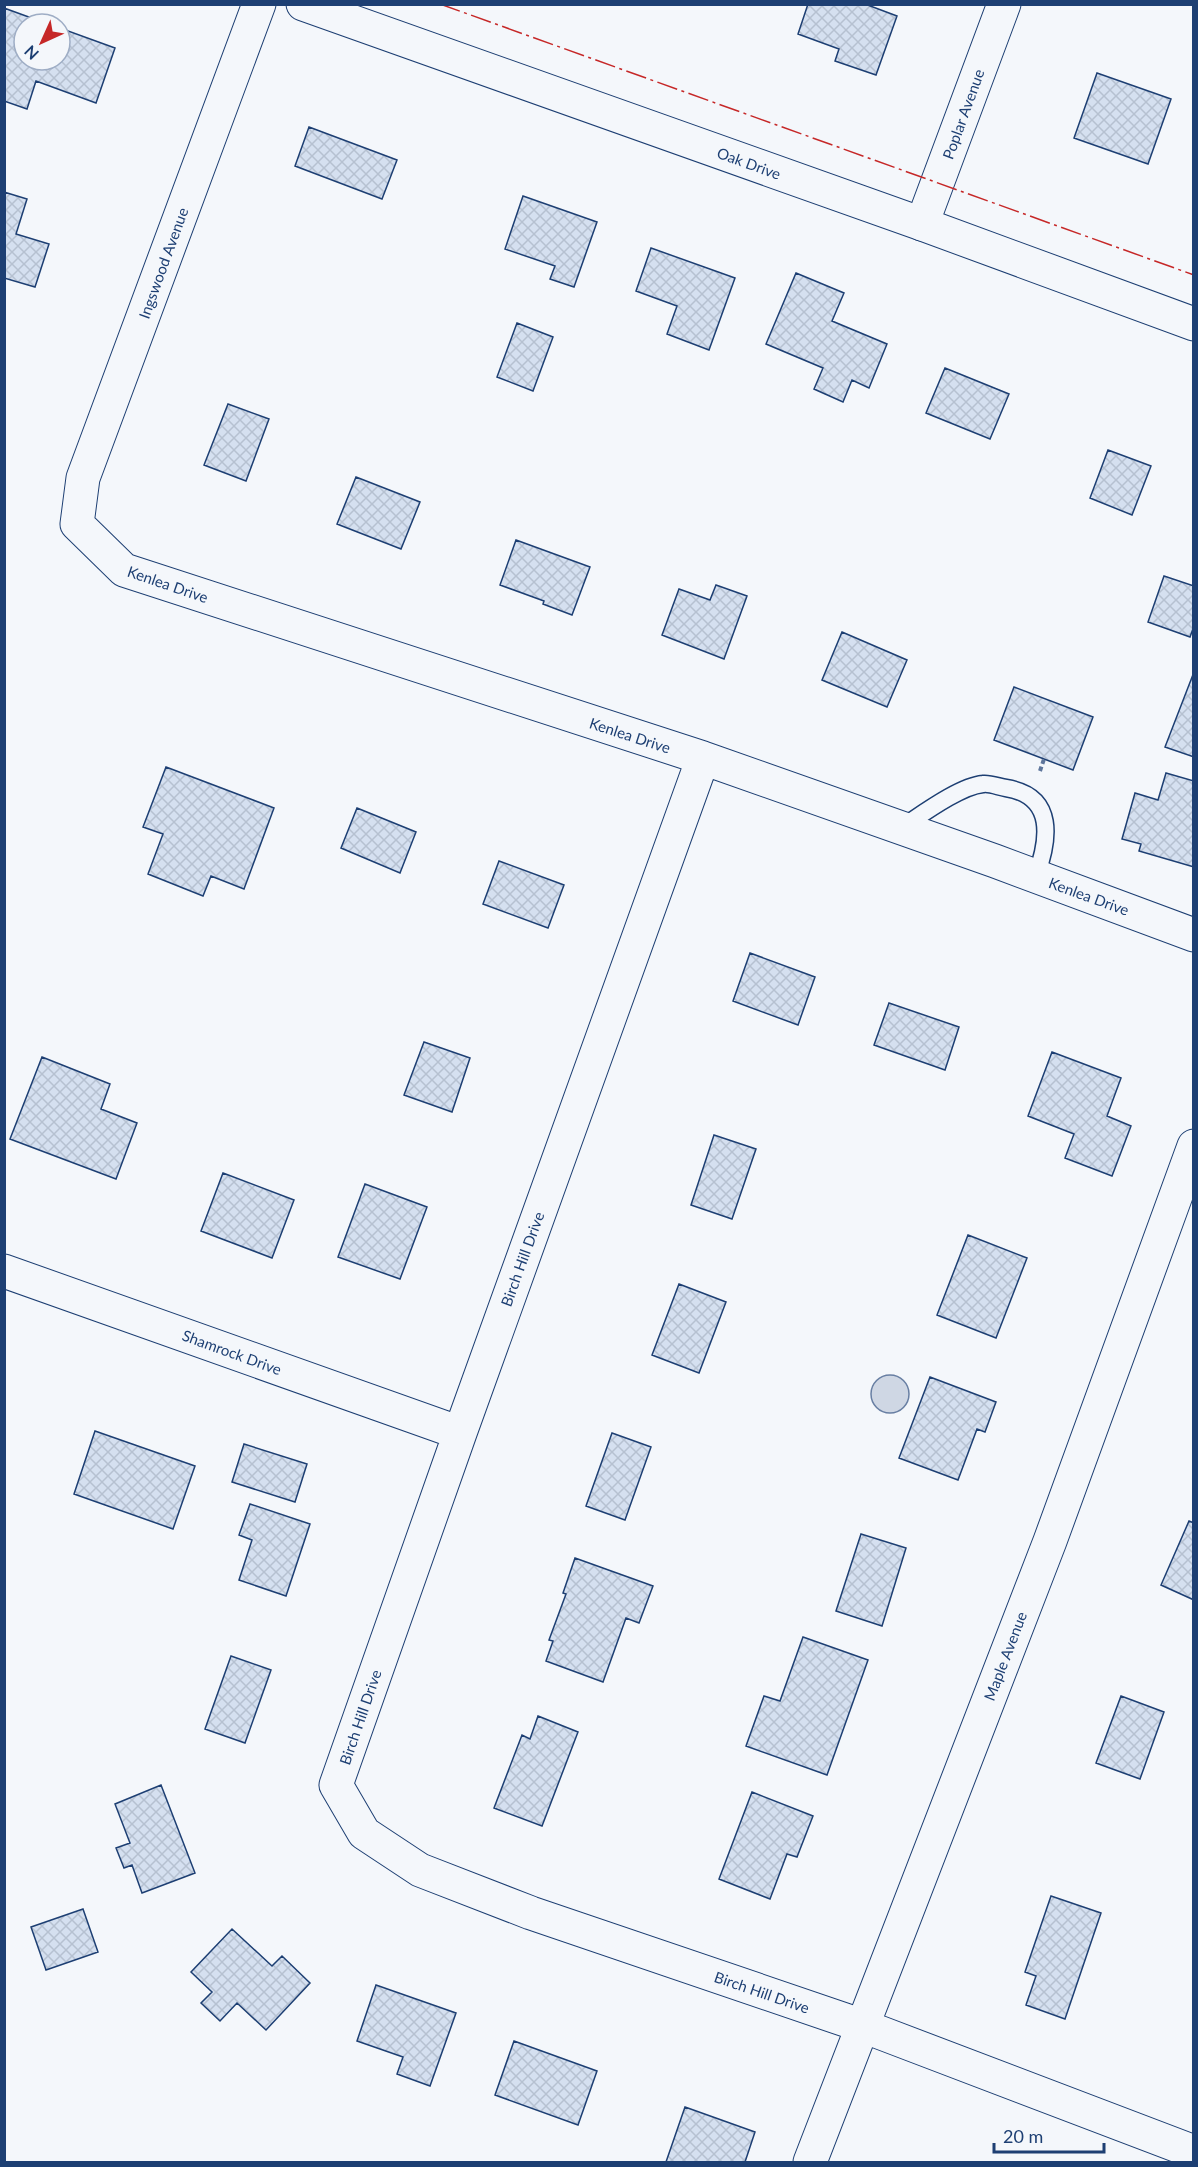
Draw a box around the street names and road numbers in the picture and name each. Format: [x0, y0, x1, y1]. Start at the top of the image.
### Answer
street label: Poplar Avenue [938, 66, 988, 162]
street label: Oak Drive [715, 143, 783, 183]
street label: Ingswood Avenue [135, 205, 191, 321]
street label: Kenlea Drive [125, 562, 211, 606]
street label: Kenlea Drive [587, 713, 673, 757]
street label: Kenlea Drive [1046, 873, 1132, 919]
street label: Birch Hill Drive [497, 1209, 547, 1309]
street label: Shamrock Drive [180, 1326, 284, 1378]
street label: Maple Avenue [980, 1609, 1030, 1703]
street label: Birch Hill Drive [335, 1667, 385, 1767]
street label: Birch Hill Drive [712, 1967, 812, 2017]

